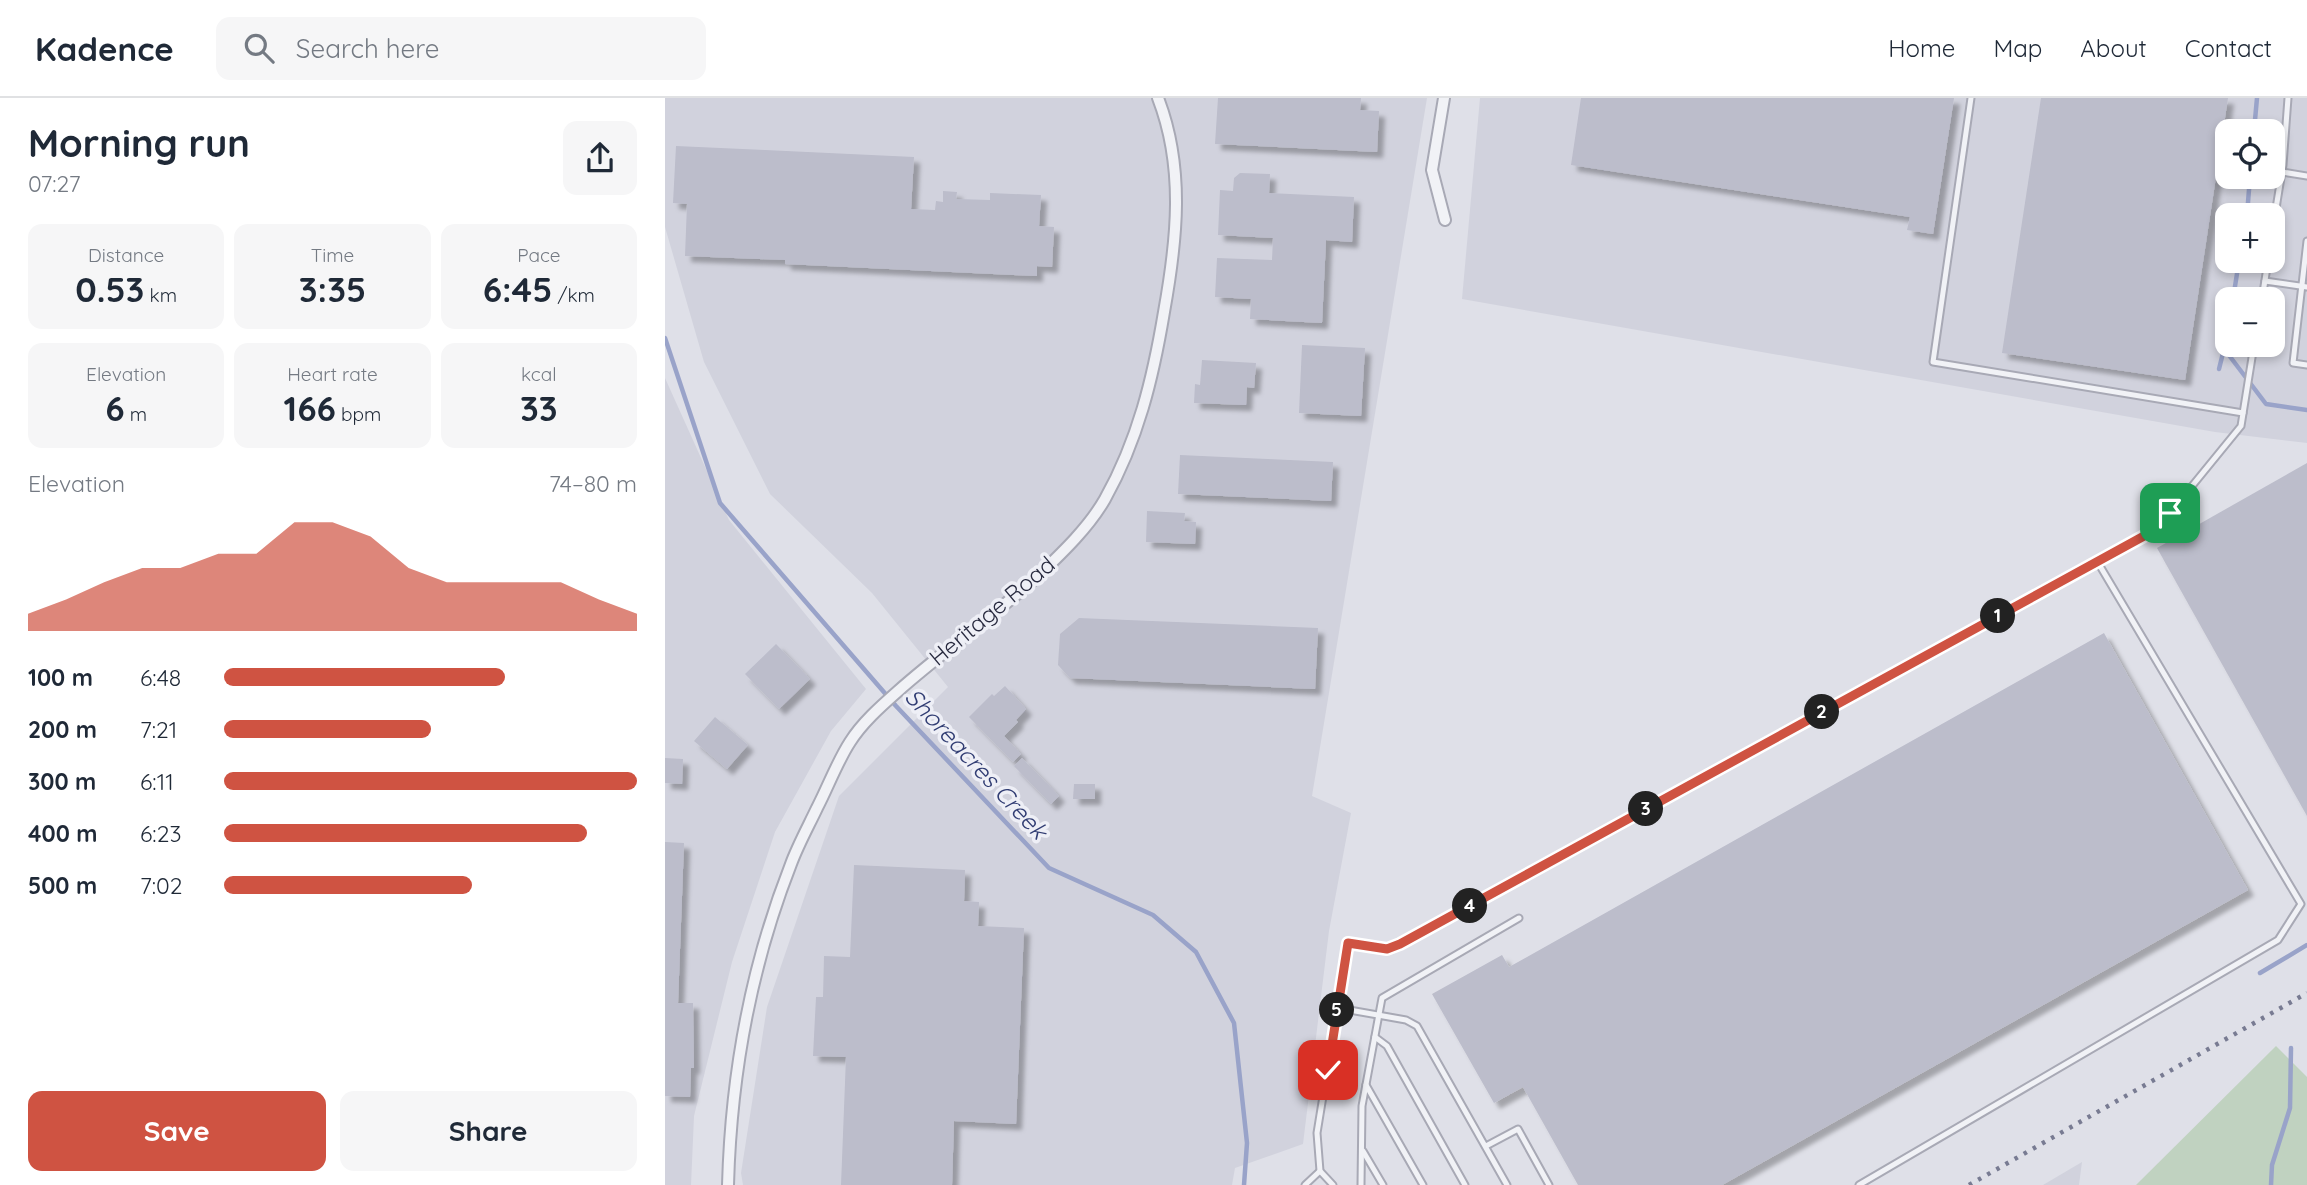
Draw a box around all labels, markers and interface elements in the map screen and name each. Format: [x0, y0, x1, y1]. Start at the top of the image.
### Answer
search box [216, 17, 706, 80]
text: Kadence [35, 28, 174, 69]
icon: search [240, 29, 278, 67]
text: Search here [296, 32, 439, 65]
text: Home [1888, 33, 1955, 63]
text: Map [1993, 33, 2042, 63]
text: About [2080, 33, 2147, 63]
text: Contact [2185, 33, 2272, 63]
text: Morning run [28, 119, 250, 167]
map controls [2215, 119, 2285, 357]
button: locate [2215, 119, 2285, 189]
button: share [563, 121, 637, 195]
text: 07:27 [28, 169, 81, 198]
button: + [2215, 203, 2285, 273]
text: Distance [88, 243, 164, 267]
text: Time [311, 243, 354, 267]
text: Pace [517, 243, 560, 267]
text: 0.53 [75, 267, 144, 311]
text: 3:35 [299, 267, 366, 311]
text: 6:45 [483, 267, 552, 311]
text: km [144, 283, 177, 307]
text: /km [552, 283, 595, 307]
button: − [2215, 287, 2285, 357]
text: Elevation [86, 362, 166, 386]
text: Heart rate [287, 362, 378, 386]
text: kcal [521, 362, 557, 386]
text: 6 [105, 386, 125, 430]
text: 166 [284, 386, 336, 430]
text: 33 [520, 386, 558, 430]
text: m [125, 402, 147, 426]
text: bpm [336, 402, 381, 426]
text: Elevation [28, 469, 125, 498]
text: 74–80 m [549, 469, 637, 498]
pin [2140, 483, 2200, 543]
icon: arrive [2151, 494, 2189, 532]
street label: Heritage Road [923, 550, 1060, 672]
pin: 1 [1981, 598, 2015, 634]
text: 1 [1994, 603, 2001, 627]
text: 100 m [28, 663, 93, 692]
text: 6:48 [140, 663, 181, 692]
water label: Shoreacres Creek [899, 682, 1056, 847]
pin: 2 [1805, 694, 1839, 730]
text: 2 [1816, 699, 1827, 723]
text: 200 m [28, 715, 97, 744]
text: 7:21 [140, 715, 177, 744]
text: 300 m [28, 767, 96, 796]
text: 6:11 [140, 767, 174, 796]
pin: 3 [1629, 792, 1663, 826]
text: 3 [1640, 796, 1651, 820]
text: 400 m [28, 819, 97, 848]
text: 6:23 [140, 819, 181, 848]
text: 500 m [28, 871, 97, 900]
text: 7:02 [140, 871, 183, 900]
pin: 4 [1453, 888, 1487, 924]
text: 4 [1464, 893, 1475, 917]
pin: 5 [1319, 992, 1355, 1028]
text: 5 [1331, 997, 1342, 1021]
pin [1298, 1040, 1358, 1100]
icon: check [1309, 1051, 1347, 1089]
button: Save [28, 1091, 326, 1171]
button: Share [340, 1091, 637, 1171]

